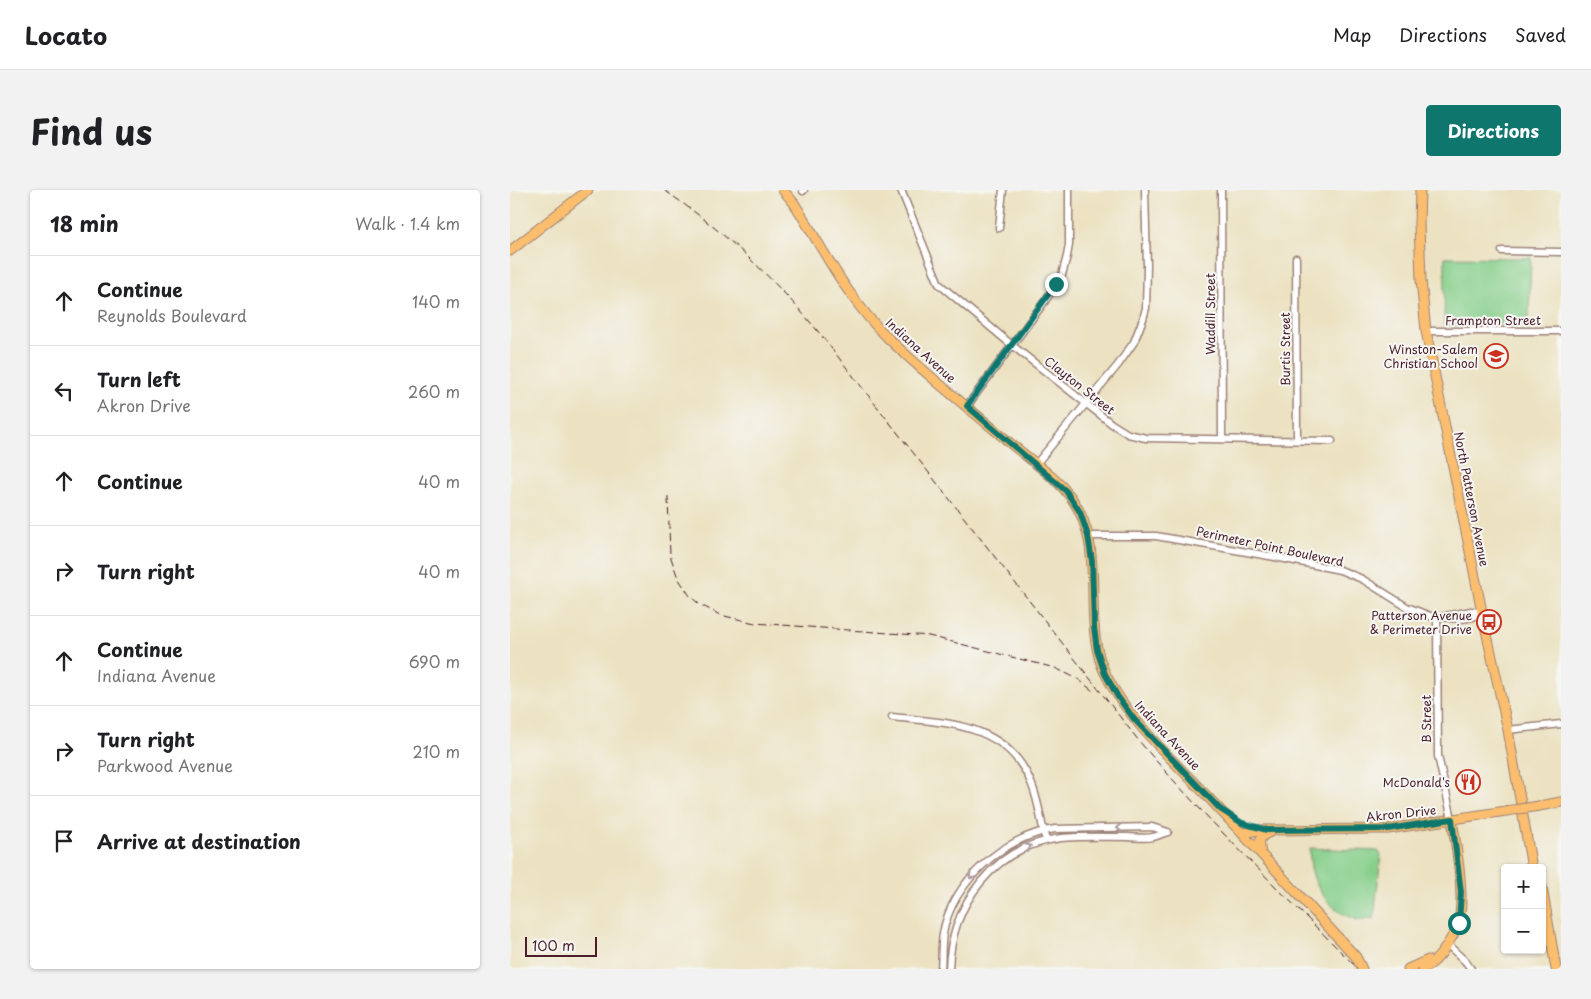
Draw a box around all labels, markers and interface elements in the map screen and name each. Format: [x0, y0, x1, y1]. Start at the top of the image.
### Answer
text: Locato [25, 17, 107, 53]
text: Map [1333, 21, 1371, 48]
text: Directions [1399, 21, 1487, 48]
text: Saved [1515, 21, 1566, 48]
text: Find us [30, 104, 152, 157]
button: Directions [1426, 105, 1561, 156]
text: 18 min [50, 207, 119, 239]
text: Walk · 1.4 km [355, 211, 460, 235]
route end [1045, 273, 1068, 296]
street label: Waddill Street [1201, 273, 1219, 355]
text: Continue [97, 275, 183, 303]
icon: ahead [50, 287, 78, 315]
text: 140 m [412, 289, 460, 313]
text: Reynolds Boulevard [97, 303, 247, 327]
street label: Frampton Street [1445, 311, 1541, 329]
street label: Burtis Street [1276, 312, 1294, 386]
street label: Indiana Avenue [882, 313, 960, 387]
place label: Winston-Salem Christian School [1384, 340, 1478, 372]
school or university icon: Winston-Salem Christian School [1483, 343, 1509, 369]
street label: Clayton Street [1041, 352, 1119, 418]
text: Turn left [97, 365, 181, 393]
icon: left [50, 377, 78, 405]
text: 260 m [408, 379, 460, 403]
text: Akron Drive [97, 393, 191, 417]
street label: North Patterson Avenue [1450, 430, 1494, 568]
icon: ahead [50, 467, 78, 495]
text: Continue [97, 467, 183, 495]
text: 40 m [418, 469, 460, 493]
street label: Perimeter Point Boulevard [1195, 522, 1346, 571]
icon: right [50, 557, 78, 585]
text: Turn right [97, 557, 195, 585]
text: 40 m [418, 559, 460, 583]
place label: Patterson Avenue & Perimeter Drive [1370, 606, 1472, 638]
bus stop icon: Patterson Avenue & Perimeter Drive [1476, 609, 1502, 635]
text: Continue [97, 635, 183, 663]
icon: ahead [50, 647, 78, 675]
text: 690 m [409, 649, 460, 673]
text: Indiana Avenue [97, 663, 216, 687]
street label: B Street [1417, 695, 1435, 743]
street label: Indiana Avenue [1131, 696, 1205, 774]
text: Turn right [97, 725, 195, 753]
icon: right [50, 737, 78, 765]
text: 210 m [412, 739, 460, 763]
text: Parkwood Avenue [97, 753, 233, 777]
restaurant icon: McDonald's [1455, 769, 1481, 795]
place label: McDonald's [1383, 773, 1451, 791]
street label: Akron Drive [1365, 800, 1437, 826]
one-way arrow [1116, 822, 1124, 833]
icon: arrive [50, 827, 78, 855]
text: Arrive at destination [97, 827, 301, 855]
one-way arrow [1023, 843, 1032, 854]
map controls [1501, 864, 1546, 954]
button: + [1501, 864, 1546, 909]
one-way arrow [970, 870, 978, 879]
button: − [1501, 909, 1546, 954]
route start [1448, 912, 1471, 935]
scale bar [525, 934, 598, 957]
text: 100 m [532, 935, 575, 956]

